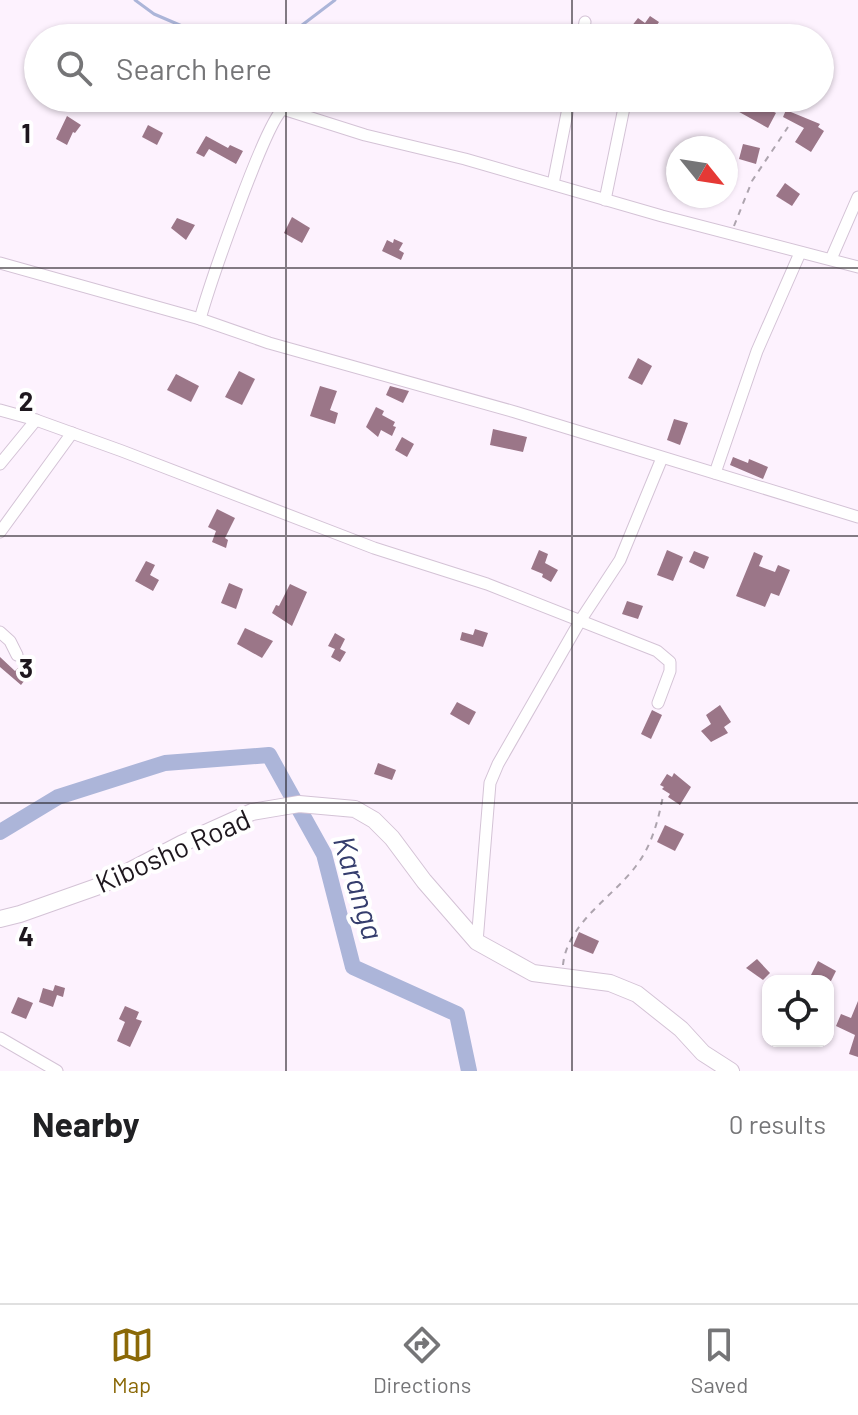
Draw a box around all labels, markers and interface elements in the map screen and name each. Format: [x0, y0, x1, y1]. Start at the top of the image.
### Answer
search box [24, 24, 834, 112]
icon: search [52, 46, 96, 90]
text: Search here [116, 50, 272, 86]
text: 1 [21, 117, 31, 148]
north arrow [666, 136, 738, 208]
text: 2 [19, 385, 33, 416]
text: 3 [19, 652, 33, 683]
street label: Kibosho Road [90, 801, 255, 899]
water label: Karanga [327, 831, 393, 944]
text: 4 [18, 920, 34, 951]
map controls [762, 975, 834, 1047]
button: locate [762, 975, 834, 1047]
text: Nearby [32, 1103, 140, 1144]
text: 0 results [729, 1108, 826, 1139]
tab: Map [110, 1323, 154, 1397]
tab: Directions [373, 1323, 471, 1397]
tab: Saved [691, 1323, 748, 1397]

